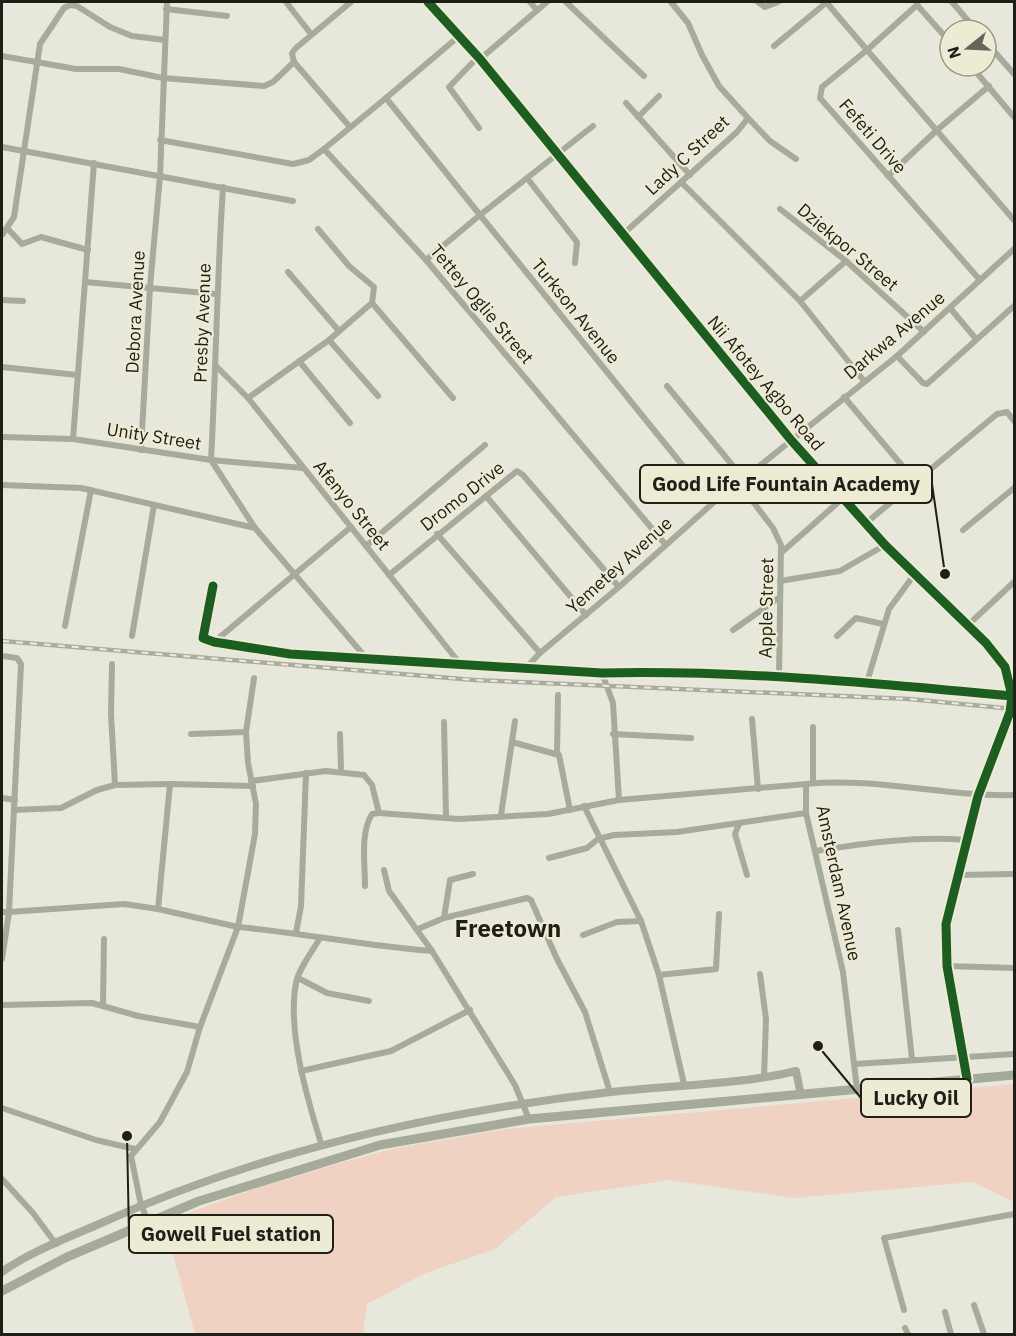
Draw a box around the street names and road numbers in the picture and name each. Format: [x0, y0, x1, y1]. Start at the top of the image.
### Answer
street label: Fefeti Drive [834, 94, 912, 178]
street label: Lady C Street [640, 110, 734, 200]
street label: Dziekpor Street [793, 198, 903, 296]
street label: Tettey Oglie Street [425, 239, 539, 369]
street label: Debora Avenue [120, 250, 150, 374]
street label: Turkson Avenue [526, 254, 626, 368]
street label: Presby Avenue [188, 263, 216, 383]
street label: Darkwa Avenue [839, 286, 950, 384]
street label: Nii Afotey Agbo Road [703, 311, 829, 455]
street label: Unity Street [105, 417, 203, 455]
street label: Afenyo Street [308, 455, 396, 555]
street label: Dromo Drive [415, 456, 509, 536]
street label: Yemetey Avenue [561, 511, 677, 619]
street label: Apple Street [754, 557, 778, 659]
street label: Amsterdam Avenue [811, 803, 867, 963]

